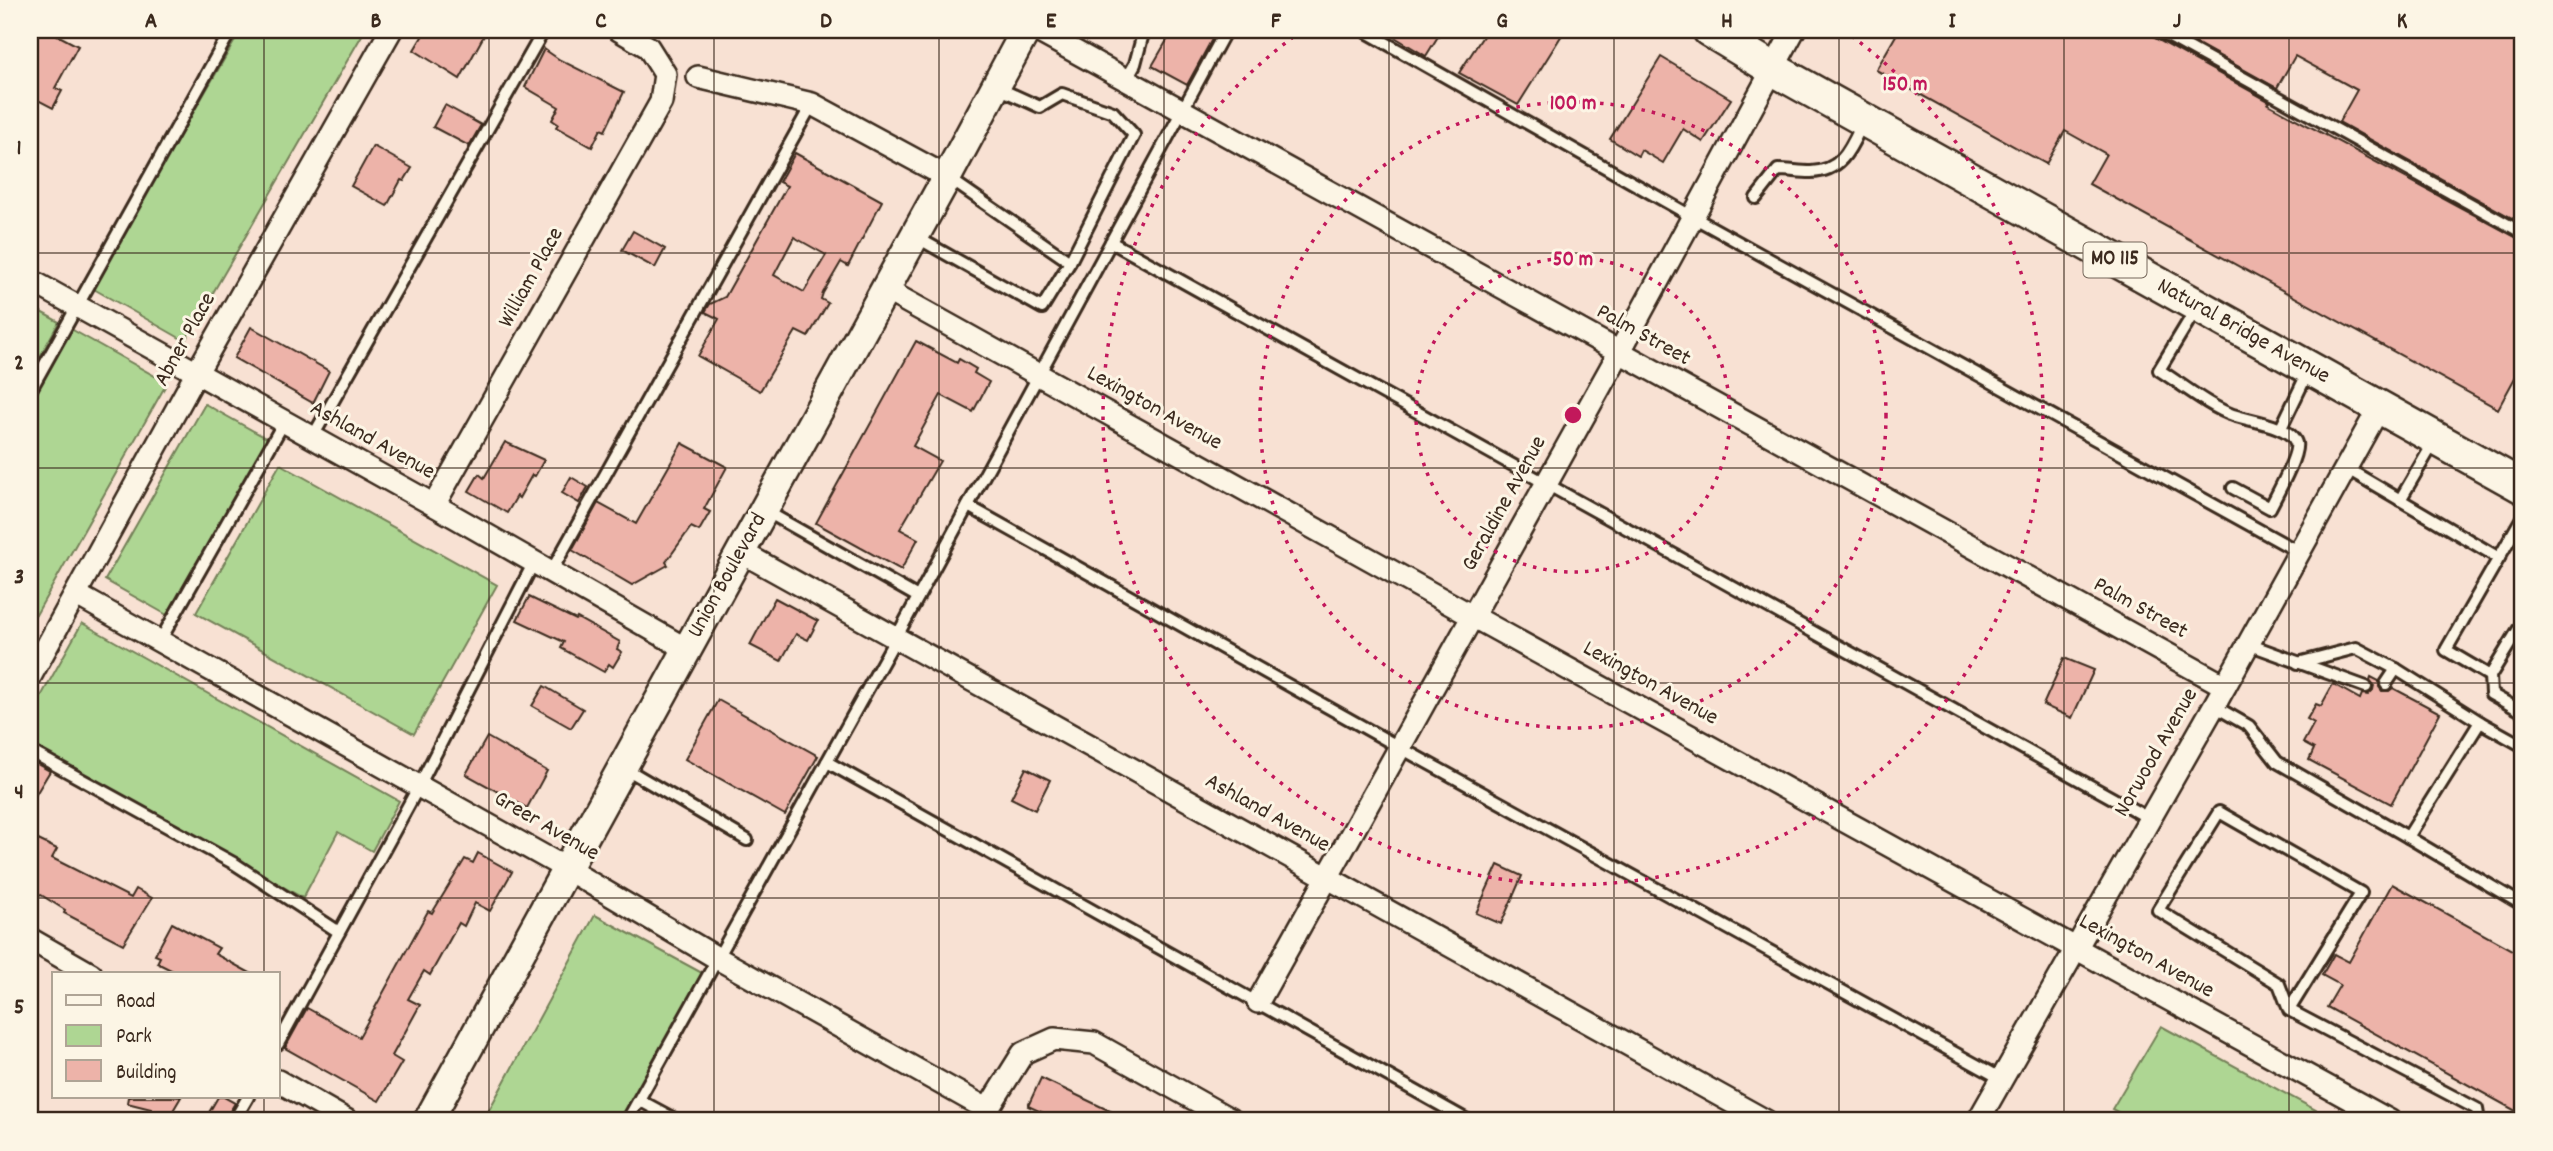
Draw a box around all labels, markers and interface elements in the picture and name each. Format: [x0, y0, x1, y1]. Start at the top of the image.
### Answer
text: A [145, 6, 157, 39]
text: B [371, 6, 382, 39]
text: C [595, 6, 607, 39]
text: D [820, 6, 832, 39]
text: E [1046, 6, 1057, 39]
text: F [1271, 6, 1282, 39]
text: G [1496, 6, 1508, 39]
text: H [1721, 6, 1733, 39]
text: I [1948, 6, 1956, 39]
text: J [2173, 6, 2181, 39]
text: K [2397, 6, 2408, 39]
text: 150 m [1882, 71, 1928, 101]
text: 100 m [1550, 90, 1596, 120]
text: 1 [16, 133, 22, 166]
street label: William Place [491, 222, 573, 334]
road number: MO 115 [2084, 243, 2146, 278]
text: 50 m [1553, 246, 1593, 276]
street label: Natural Bridge Avenue [2150, 271, 2336, 393]
street label: Abner Place [147, 287, 225, 393]
street label: Palm Street [1590, 296, 1696, 376]
text: 2 [14, 348, 24, 381]
street label: Lexington Avenue [1080, 358, 1228, 460]
street label: Ashland Avenue [303, 393, 441, 489]
centre of rings [1561, 403, 1585, 427]
street label: Geraldine Avenue [1454, 430, 1556, 578]
street label: Union Boulevard [680, 507, 776, 645]
text: 3 [14, 562, 24, 595]
street label: Palm Street [2087, 569, 2193, 649]
street label: Lexington Avenue [1576, 633, 1724, 735]
street label: Norwood Avenue [2107, 682, 2207, 824]
street label: Ashland Avenue [1198, 766, 1336, 862]
text: 4 [14, 777, 24, 810]
street label: Greer Avenue [487, 783, 605, 871]
street label: Lexington Avenue [2072, 906, 2220, 1008]
legend [52, 972, 280, 1098]
text: Road [116, 988, 155, 1018]
text: 5 [14, 992, 24, 1025]
text: Park [116, 1023, 152, 1053]
text: Building [116, 1059, 176, 1089]

